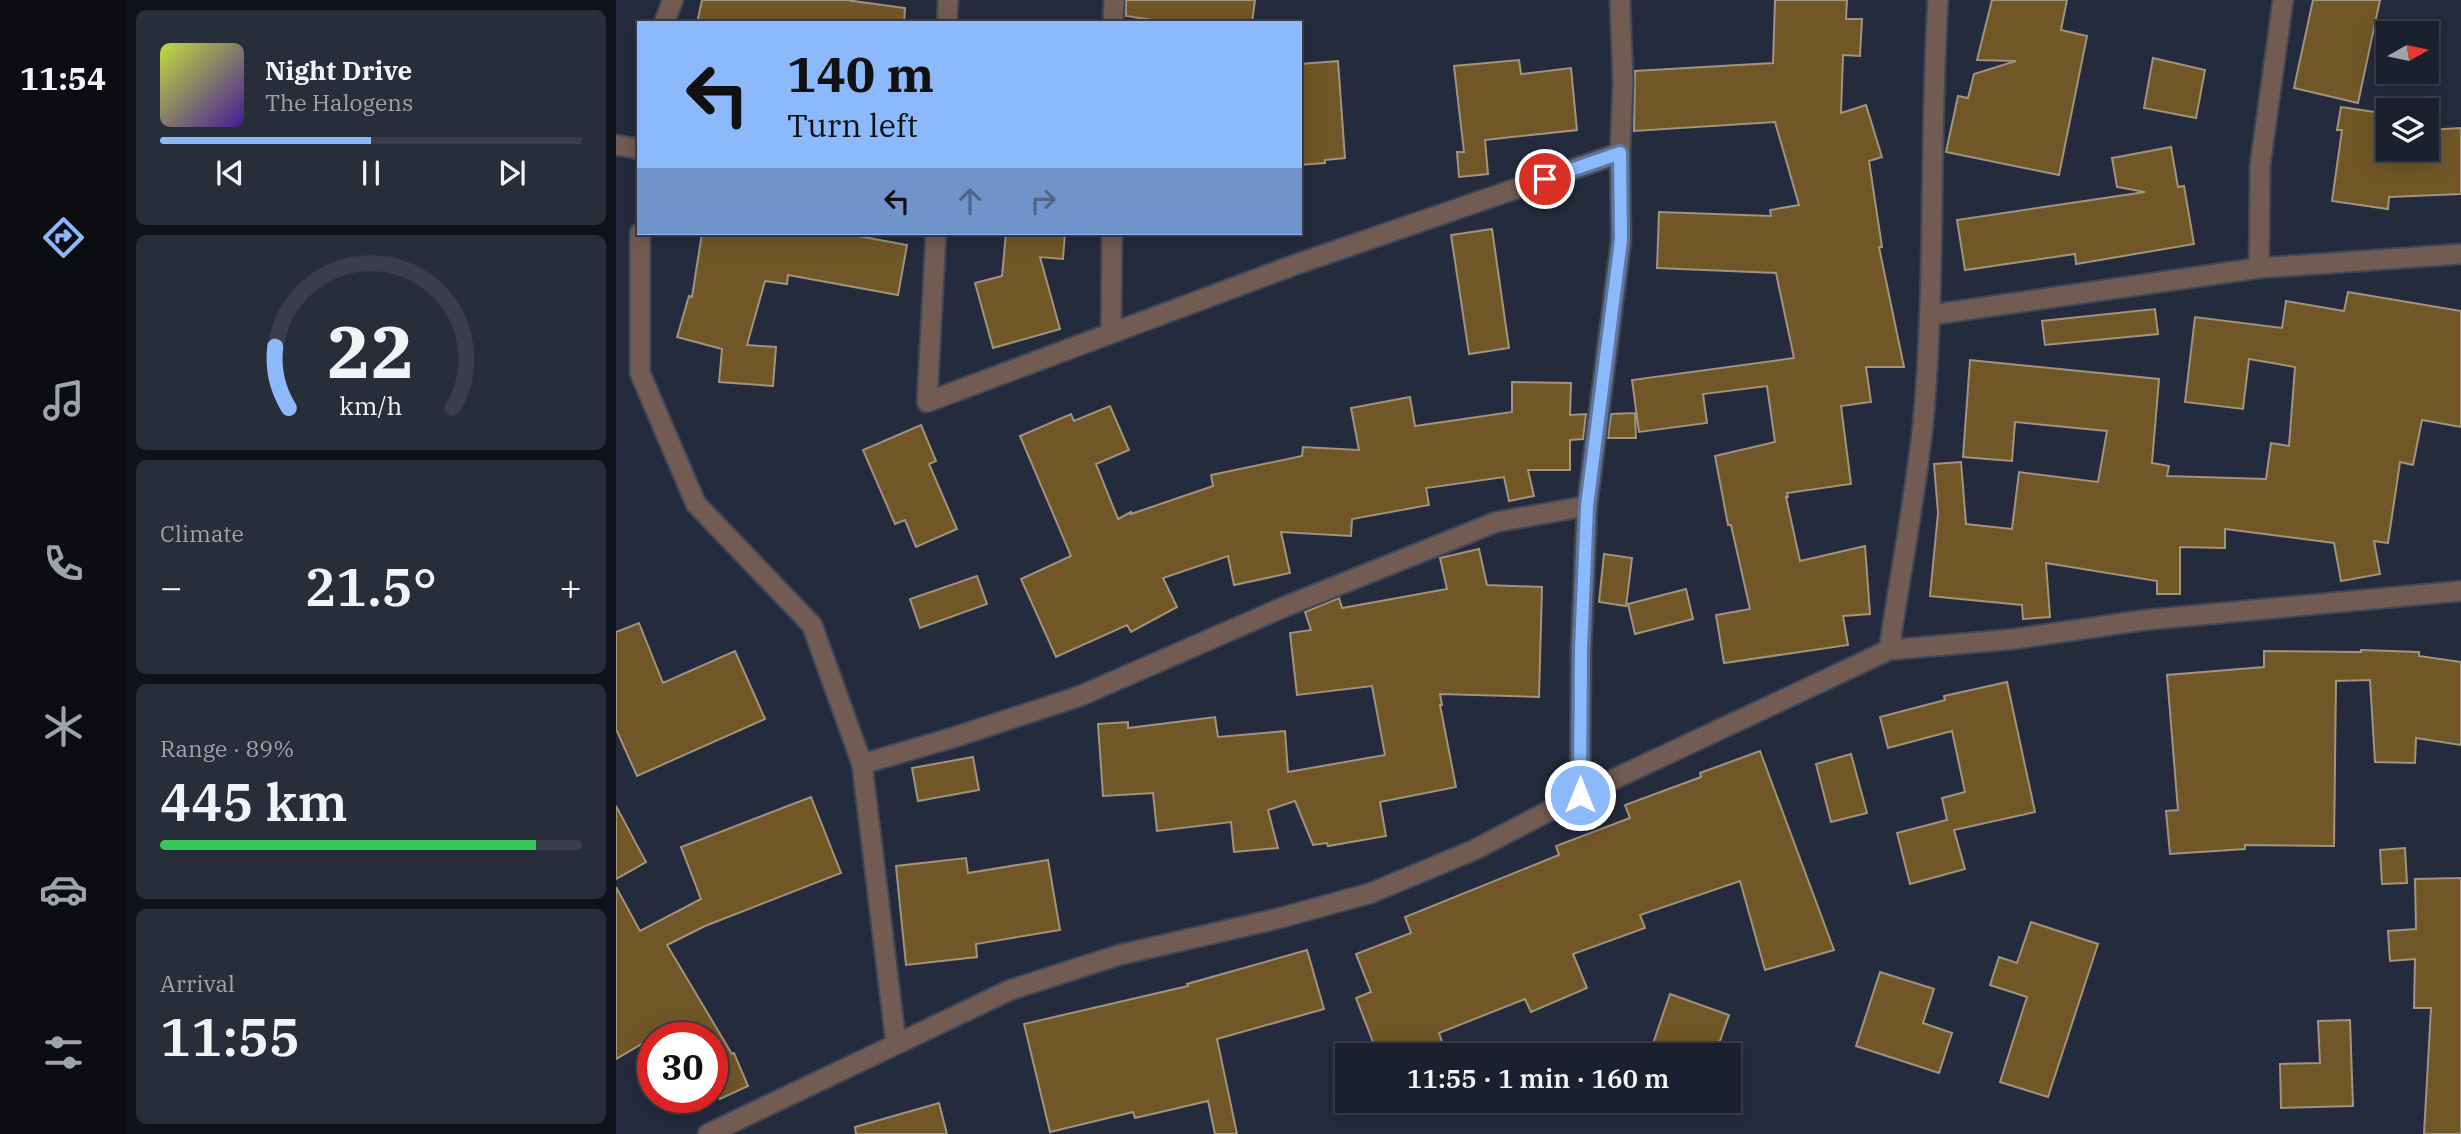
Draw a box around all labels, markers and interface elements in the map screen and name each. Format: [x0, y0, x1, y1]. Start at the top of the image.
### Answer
north arrow [2376, 21, 2440, 84]
map controls [2376, 21, 2439, 161]
text: 140 m [787, 42, 934, 105]
icon: left [672, 49, 763, 140]
text: Night Drive [265, 53, 412, 87]
text: 11:54 [20, 57, 106, 99]
text: The Halogens [265, 87, 413, 117]
button: layers [2376, 98, 2439, 161]
text: Turn left [787, 104, 918, 146]
pin [1515, 149, 1575, 209]
icon: previous [211, 154, 249, 192]
icon: pause [352, 154, 390, 192]
icon: next [493, 154, 531, 192]
icon: arrive [1526, 160, 1564, 198]
icon: left [878, 182, 916, 220]
icon: ahead [951, 182, 989, 220]
icon: right [1024, 182, 1062, 220]
icon: directions [39, 213, 88, 262]
text: 22 [327, 304, 415, 399]
icon: music [39, 376, 88, 425]
text: km/h [339, 389, 403, 422]
text: Climate [160, 518, 244, 548]
icon: phone [39, 539, 88, 588]
text: 21.5° [305, 553, 437, 620]
text: − [160, 562, 183, 611]
text: + [559, 562, 582, 611]
icon: climate [39, 702, 88, 751]
text: Range · 89% [160, 733, 294, 763]
position arrow [1543, 758, 1617, 832]
text: 445 km [160, 768, 348, 835]
icon: car [39, 865, 88, 914]
text: Arrival [160, 968, 235, 998]
text: 11:55 [160, 1003, 300, 1070]
speed limit sign: 30 [637, 1022, 728, 1113]
icon: filters [39, 1028, 88, 1077]
text: 11:55 · 1 min · 160 m [1407, 1061, 1669, 1095]

